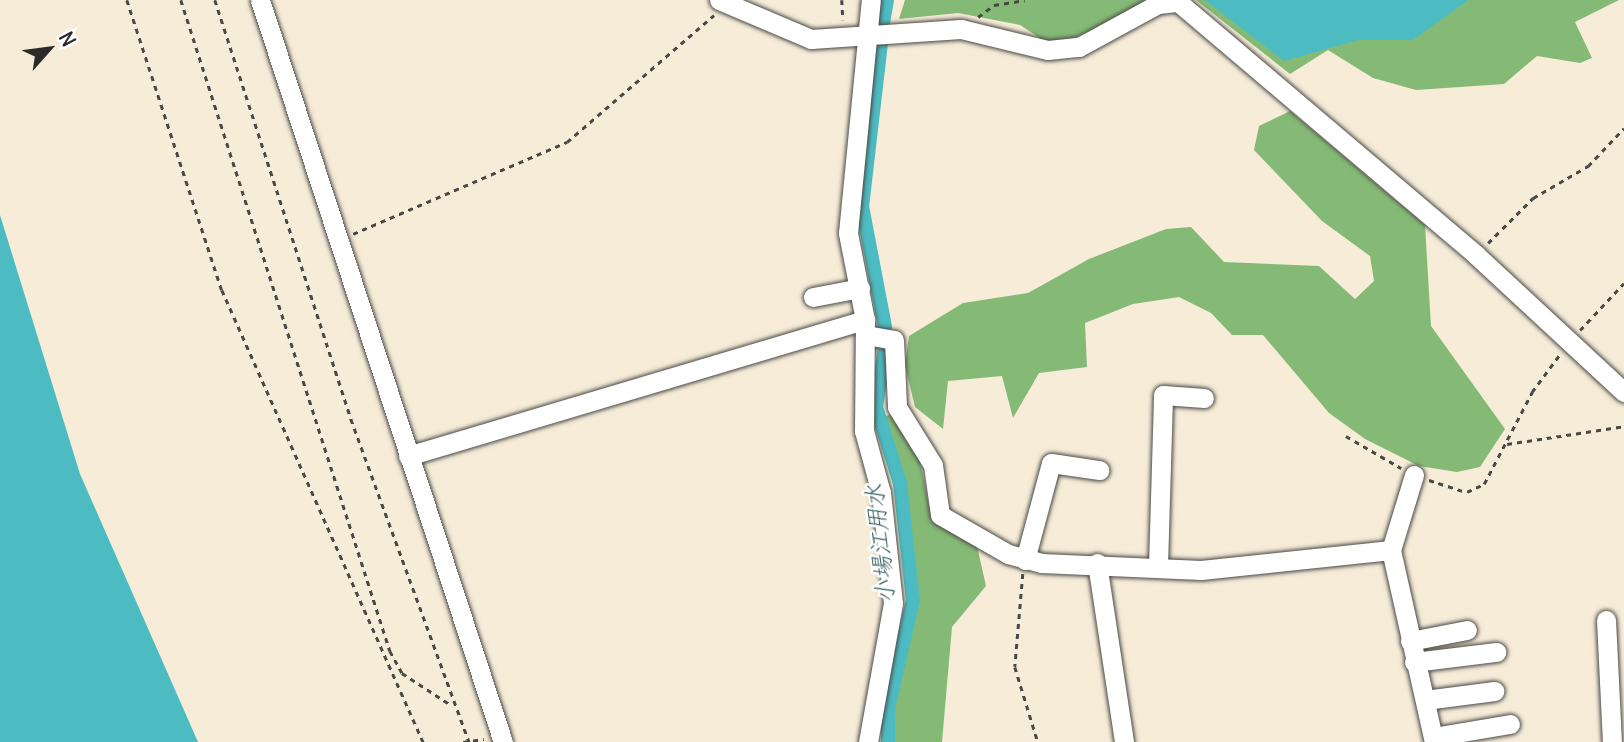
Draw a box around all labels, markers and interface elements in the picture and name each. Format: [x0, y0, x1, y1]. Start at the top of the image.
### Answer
north arrow [14, 14, 84, 84]
text: N [54, 28, 81, 51]
water label: 小場江用水 [859, 483, 901, 605]

